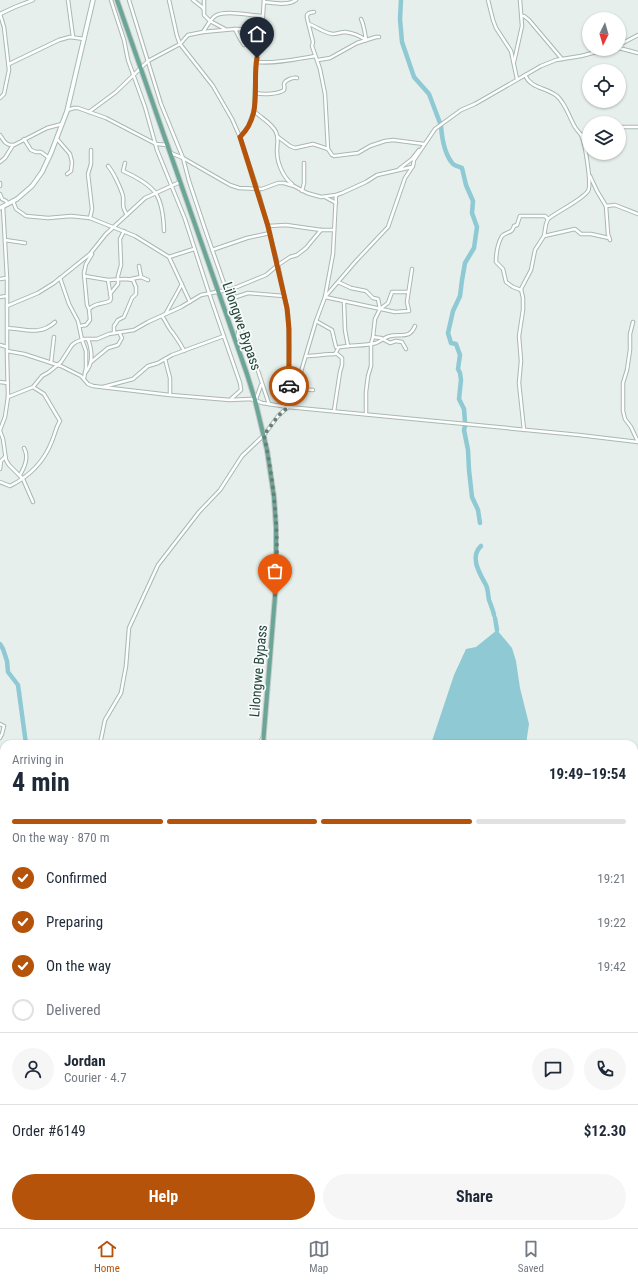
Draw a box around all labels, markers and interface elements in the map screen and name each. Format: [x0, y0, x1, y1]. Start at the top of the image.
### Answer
north arrow [582, 12, 626, 56]
map controls [582, 12, 626, 160]
pin [240, 17, 274, 58]
icon: home [246, 23, 268, 45]
button: locate [582, 64, 626, 108]
button: layers [582, 116, 626, 160]
street label: Lilongwe Bypass [219, 280, 265, 372]
courier [269, 366, 309, 406]
icon: car [278, 375, 300, 397]
pin [258, 554, 292, 595]
icon: bag [264, 560, 286, 582]
street label: Lilongwe Bypass [246, 624, 270, 718]
text: Arriving in [12, 752, 64, 767]
text: 19:49–19:54 [549, 765, 626, 783]
text: 4 min [12, 767, 70, 797]
text: On the way · 870 m [12, 830, 109, 845]
icon: check [12, 867, 34, 889]
text: Confirmed [46, 869, 107, 887]
text: 19:21 [597, 871, 626, 886]
icon: check [12, 911, 34, 933]
text: Preparing [46, 913, 103, 931]
text: 19:22 [597, 915, 626, 930]
icon: check [12, 955, 34, 977]
text: On the way [46, 957, 111, 975]
text: 19:42 [597, 959, 626, 974]
text: Delivered [46, 1001, 101, 1019]
button: person [12, 1048, 54, 1090]
button: chat [532, 1048, 574, 1090]
button: phone [584, 1048, 626, 1090]
text: Jordan [64, 1052, 106, 1070]
text: Courier · 4.7 [64, 1070, 127, 1085]
text: Order #6149 [12, 1122, 86, 1140]
text: $12.30 [584, 1122, 626, 1140]
button: Help [12, 1174, 315, 1220]
button: Share [323, 1174, 626, 1220]
tab: Home [94, 1238, 120, 1275]
tab: Map [308, 1238, 330, 1275]
tab: Saved [518, 1238, 544, 1275]

